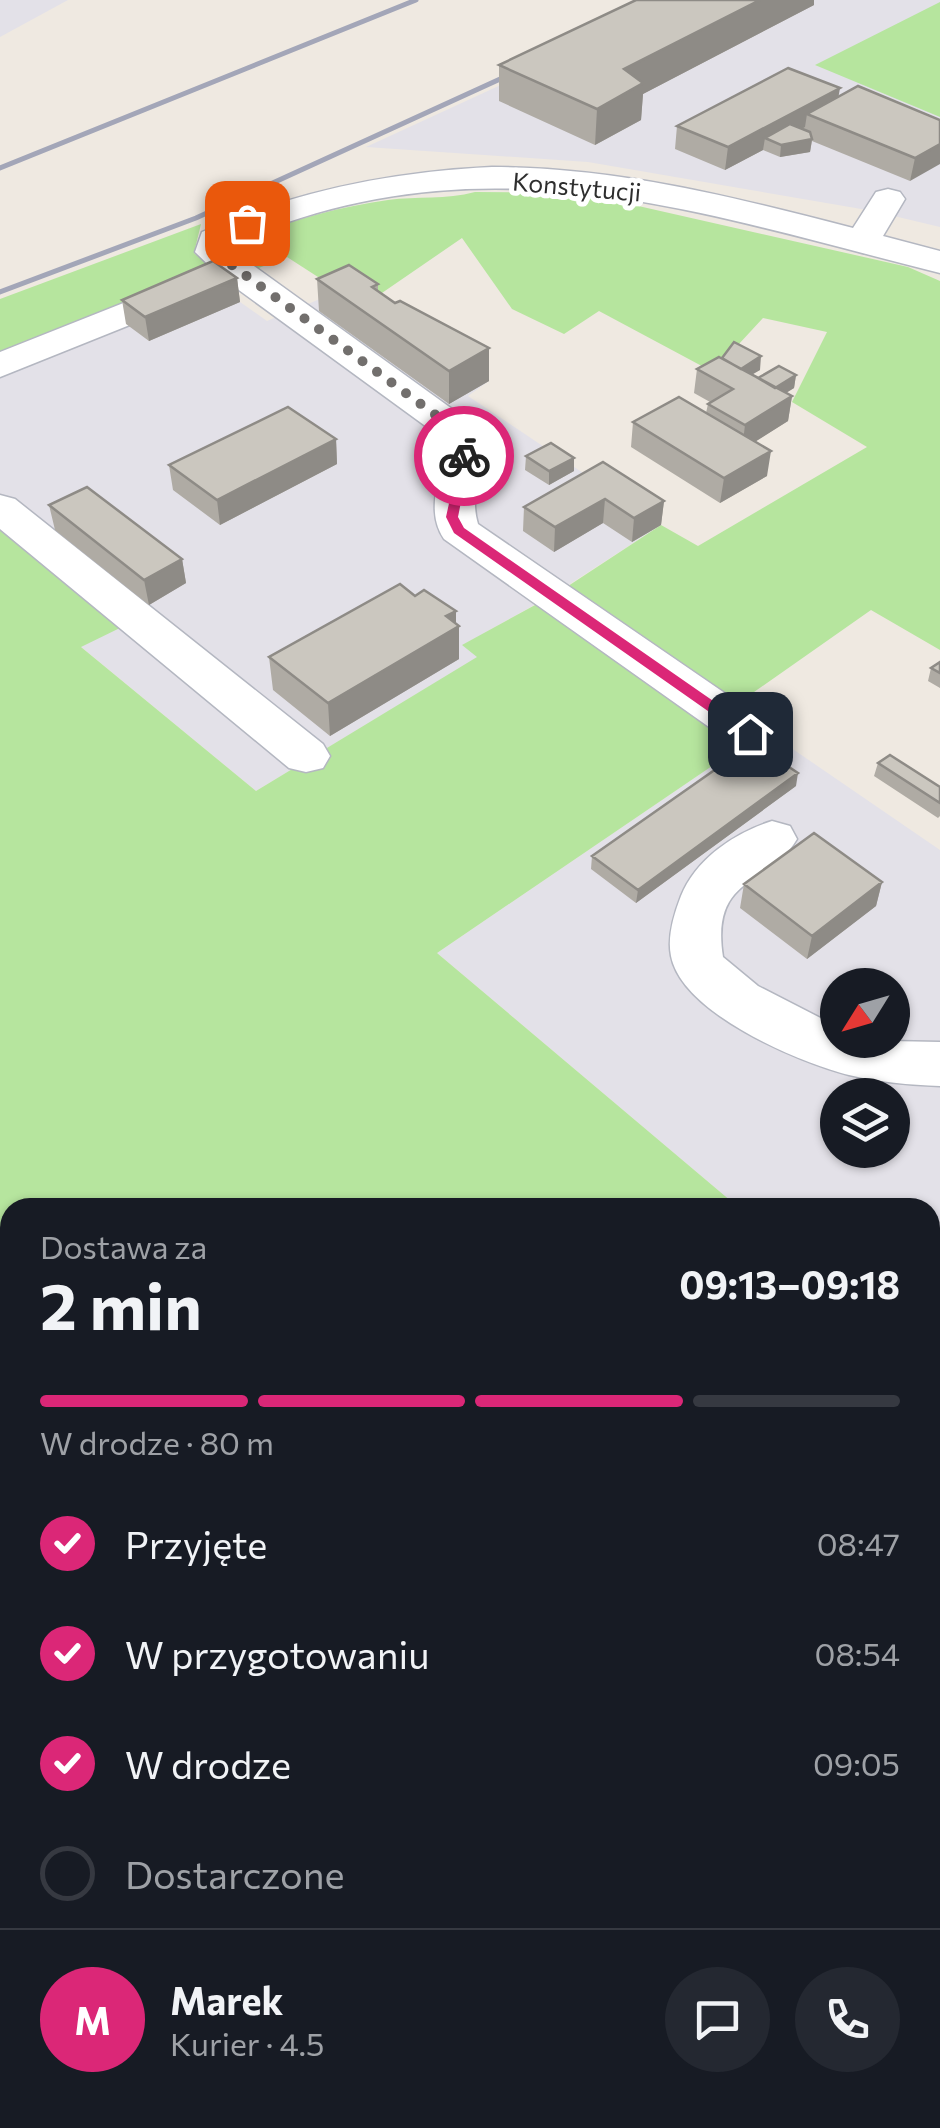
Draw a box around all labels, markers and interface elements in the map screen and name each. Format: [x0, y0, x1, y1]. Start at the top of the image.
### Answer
street label: Konstytucji [511, 165, 643, 207]
pin [205, 181, 290, 266]
icon: bag [220, 196, 275, 251]
courier [414, 406, 514, 506]
icon: bike [437, 429, 492, 484]
pin [708, 692, 793, 777]
icon: home [723, 707, 778, 762]
north arrow [820, 968, 910, 1058]
map controls [820, 968, 910, 1168]
button: layers [820, 1078, 910, 1168]
text: Dostawa za [40, 1226, 207, 1266]
text: 09:13–09:18 [679, 1260, 900, 1307]
text: 2 min [40, 1264, 202, 1343]
text: W drodze · 80 m [40, 1422, 274, 1462]
icon: check [40, 1516, 95, 1571]
text: Przyjęte [125, 1520, 267, 1567]
text: 08:47 [817, 1523, 900, 1563]
icon: check [40, 1626, 95, 1681]
text: W przygotowaniu [125, 1630, 429, 1677]
text: 08:54 [815, 1633, 900, 1673]
icon: check [40, 1736, 95, 1791]
text: W drodze [125, 1740, 291, 1787]
text: 09:05 [813, 1743, 900, 1783]
text: Dostarczone [125, 1850, 345, 1897]
button: chat [665, 1967, 770, 2072]
button: phone [795, 1967, 900, 2072]
text: Marek [170, 1976, 283, 2023]
text: M [74, 1996, 111, 2043]
text: Kurier · 4.5 [170, 2023, 324, 2063]

